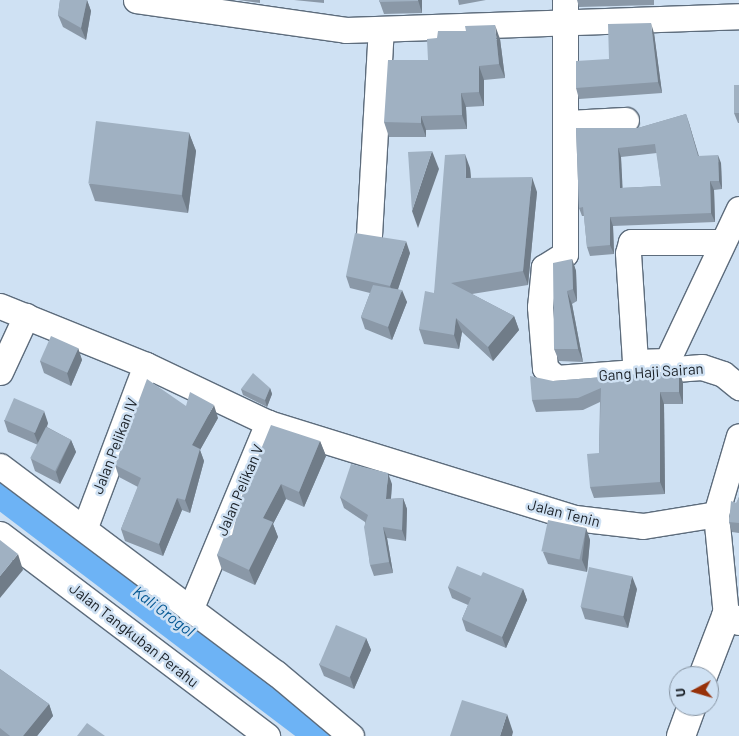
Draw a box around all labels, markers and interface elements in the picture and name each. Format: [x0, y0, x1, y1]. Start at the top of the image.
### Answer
street label: Gang Haji Sairan [598, 359, 704, 385]
street label: Jalan Pelikan IV [88, 396, 142, 496]
street label: Jalan Pelikan V [213, 442, 267, 538]
street label: Jalan Tenin [526, 495, 602, 531]
street label: Jalan Tangkuban Perahu [66, 579, 202, 691]
water label: Kali Grogol [129, 582, 199, 640]
north arrow [669, 666, 719, 716]
text: U [671, 687, 688, 698]

